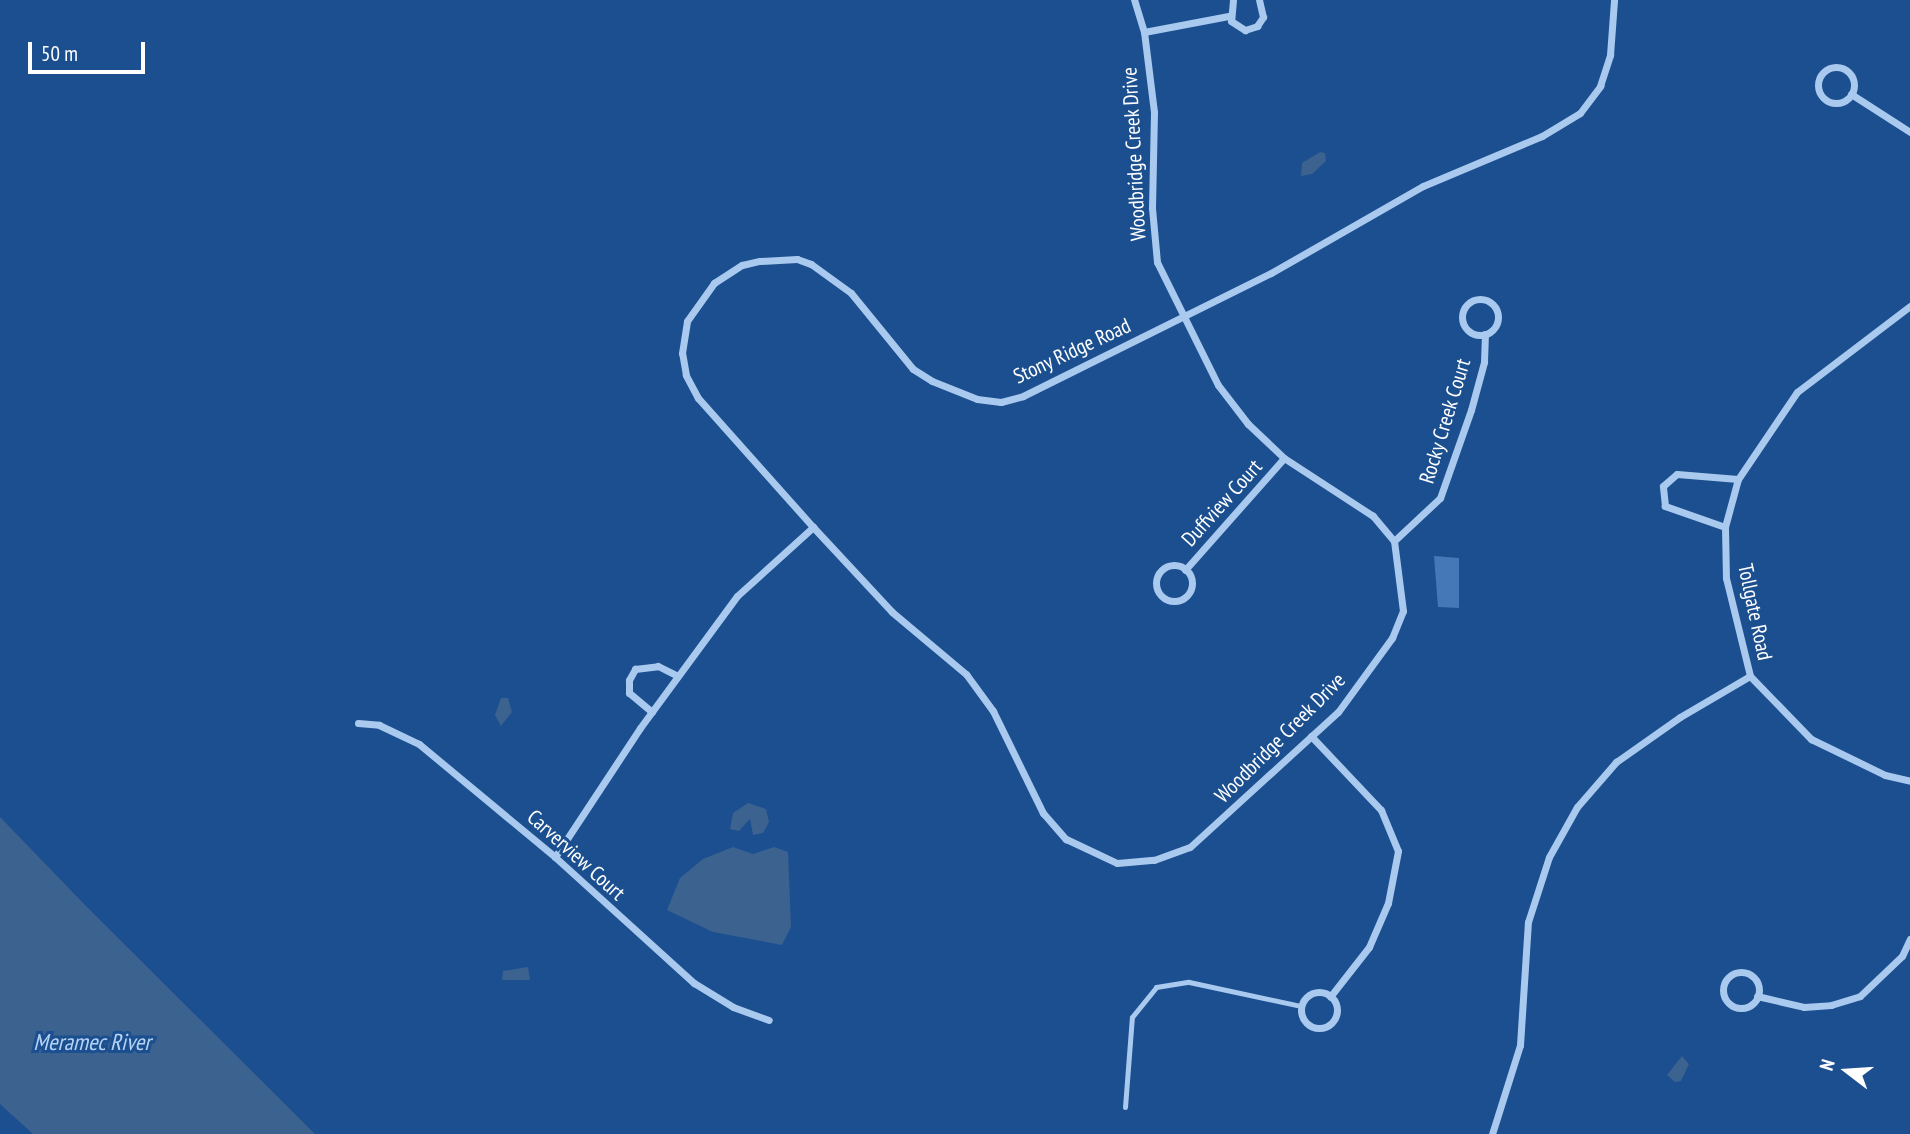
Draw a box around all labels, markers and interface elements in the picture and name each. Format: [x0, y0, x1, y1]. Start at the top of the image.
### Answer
scale bar [32, 28, 149, 72]
text: 50 m [41, 40, 78, 67]
street label: Woodbridge Creek Drive [1117, 66, 1151, 242]
street label: Stony Ridge Road [1009, 313, 1135, 389]
street label: Rocky Creek Court [1414, 355, 1476, 487]
street label: Duffview Court [1176, 454, 1268, 552]
street label: Tollgate Road [1732, 561, 1778, 663]
street label: Woodbridge Creek Drive [1209, 667, 1351, 809]
street label: Carverview Court [522, 804, 630, 906]
water label: Meramec River [33, 1028, 151, 1056]
north arrow [1812, 1036, 1882, 1106]
text: N [1814, 1056, 1840, 1073]

